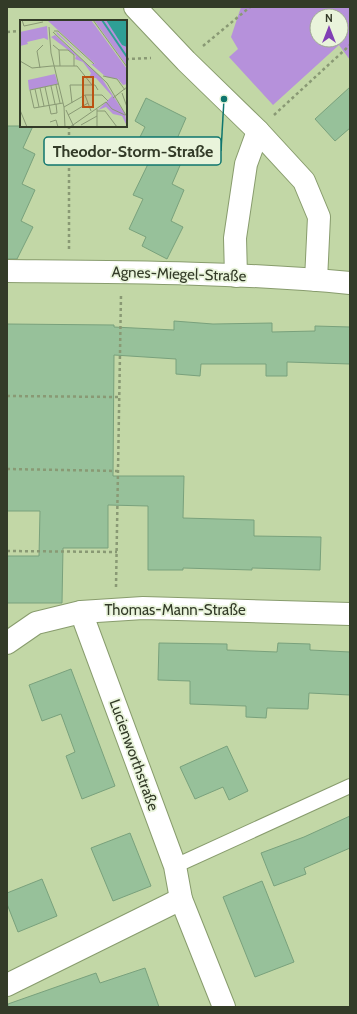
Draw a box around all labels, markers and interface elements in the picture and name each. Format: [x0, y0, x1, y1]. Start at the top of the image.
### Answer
north arrow [309, 8, 349, 48]
text: N [325, 11, 333, 25]
inset map [20, 20, 127, 127]
callout: Theodor-Storm-Straße [44, 137, 221, 165]
text: Theodor-Storm-Straße [53, 142, 213, 161]
street label: Agnes-Miegel-Straße [111, 263, 247, 285]
street label: Thomas-Mann-Straße [104, 601, 246, 619]
street label: Lucienworthstraße [105, 697, 163, 814]

